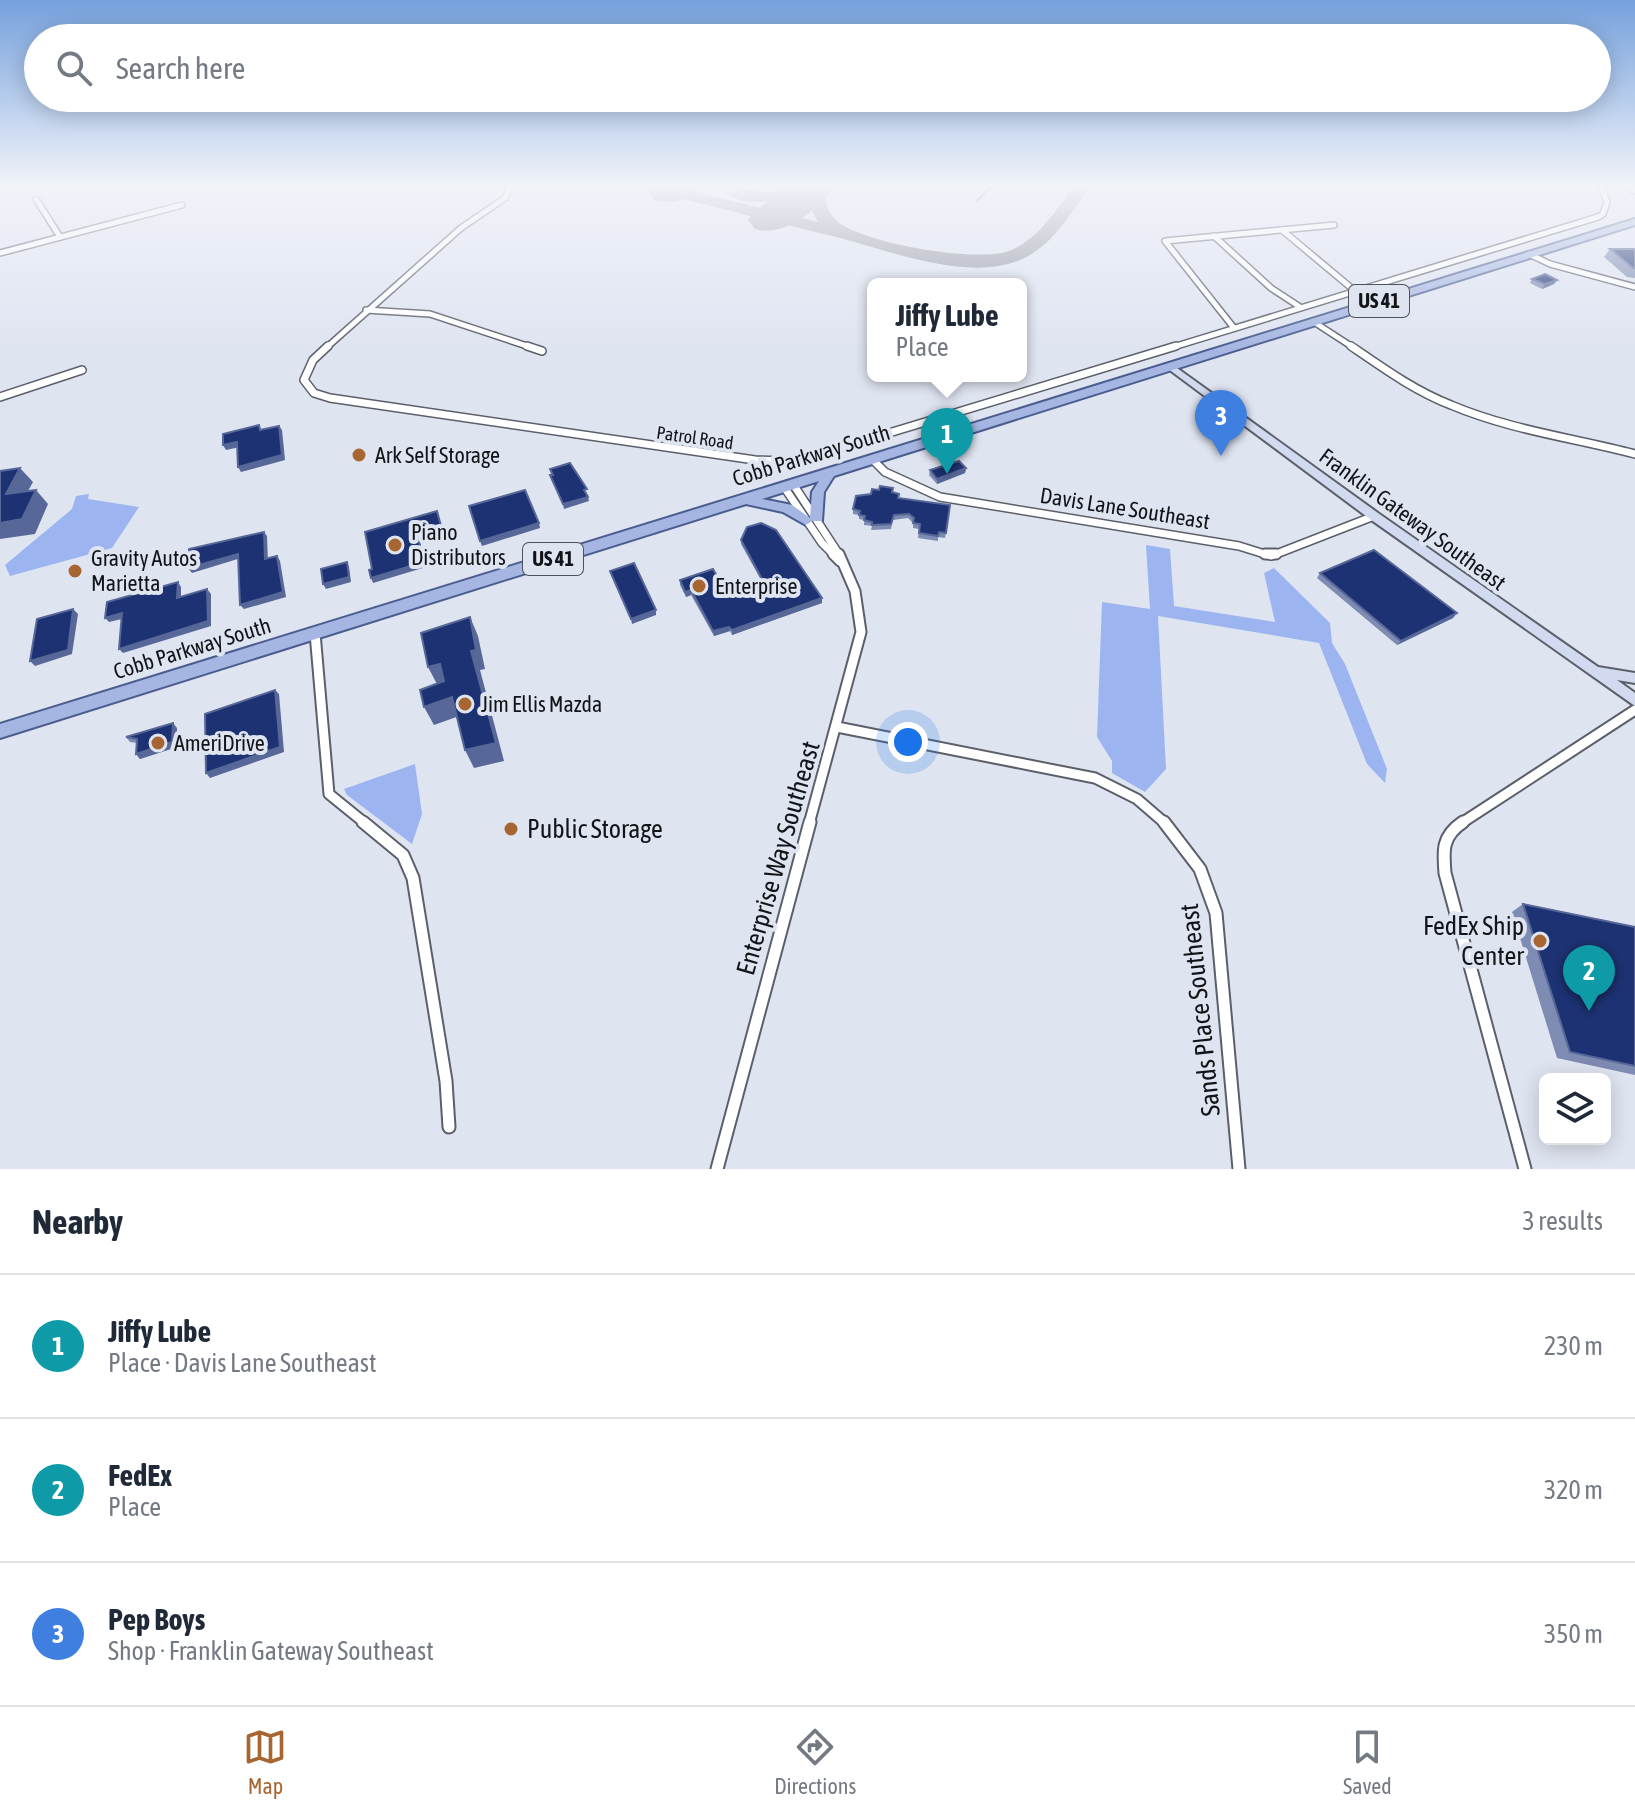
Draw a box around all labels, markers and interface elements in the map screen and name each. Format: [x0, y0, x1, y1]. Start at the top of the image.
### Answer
search box [24, 24, 1611, 112]
icon: search [52, 46, 96, 90]
text: Search here [116, 51, 245, 85]
popup [867, 278, 1027, 382]
road number: US 41 [1349, 285, 1409, 317]
text: Jiffy Lube [895, 298, 999, 332]
text: Place [895, 332, 949, 362]
pin: 3 [1195, 390, 1247, 456]
pin: 1 [921, 408, 973, 474]
street label: Cobb Parkway South [729, 419, 893, 491]
street label: Patrol Road [655, 422, 735, 453]
place label: Ark Self Storage [375, 442, 500, 468]
street label: Franklin Gateway Southeast [1315, 443, 1511, 595]
marker: Ark Self Storage [350, 446, 368, 464]
street label: Davis Lane Southeast [1038, 482, 1212, 534]
place label: Piano Distributors [411, 519, 506, 570]
marker: Piano Distributors [386, 536, 404, 554]
road number: US 41 [523, 543, 583, 575]
place label: Gravity Autos Marietta [91, 545, 197, 596]
marker: Gravity Autos Marietta [66, 562, 84, 580]
place label: Enterprise [715, 573, 797, 599]
marker: Enterprise [690, 577, 708, 595]
street label: Cobb Parkway South [110, 612, 274, 684]
place label: Jim Ellis Mazda [481, 691, 602, 717]
marker: Jim Ellis Mazda [456, 695, 474, 713]
your location [888, 722, 928, 762]
place label: AmeriDrive [174, 730, 265, 756]
marker: AmeriDrive [149, 734, 167, 752]
street label: Enterprise Way Southeast [730, 738, 826, 978]
place label: Public Storage [527, 814, 663, 844]
marker: Public Storage [502, 820, 520, 838]
street label: Sands Place Southeast [1174, 902, 1226, 1118]
place label: FedEx Ship Center [1423, 911, 1524, 971]
marker: FedEx Ship Center [1531, 932, 1549, 950]
pin: 2 [1563, 945, 1615, 1011]
map controls [1539, 1073, 1611, 1145]
button: layers [1539, 1073, 1611, 1145]
text: Nearby [32, 1202, 123, 1241]
text: 3 results [1522, 1206, 1603, 1236]
text: Jiffy Lube [108, 1314, 211, 1348]
text: 1 [52, 1331, 64, 1361]
text: 230 m [1544, 1331, 1603, 1361]
text: Place · Davis Lane Southeast [108, 1348, 376, 1378]
text: FedEx [108, 1458, 172, 1492]
text: 2 [52, 1475, 64, 1505]
text: 320 m [1544, 1475, 1603, 1505]
text: Place [108, 1492, 161, 1522]
text: Pep Boys [108, 1602, 205, 1636]
text: 3 [52, 1619, 64, 1649]
text: 350 m [1544, 1619, 1603, 1649]
text: Shop · Franklin Gateway Southeast [108, 1636, 434, 1666]
tab: Map [243, 1725, 287, 1799]
tab: Directions [774, 1725, 856, 1799]
tab: Saved [1343, 1725, 1392, 1799]

